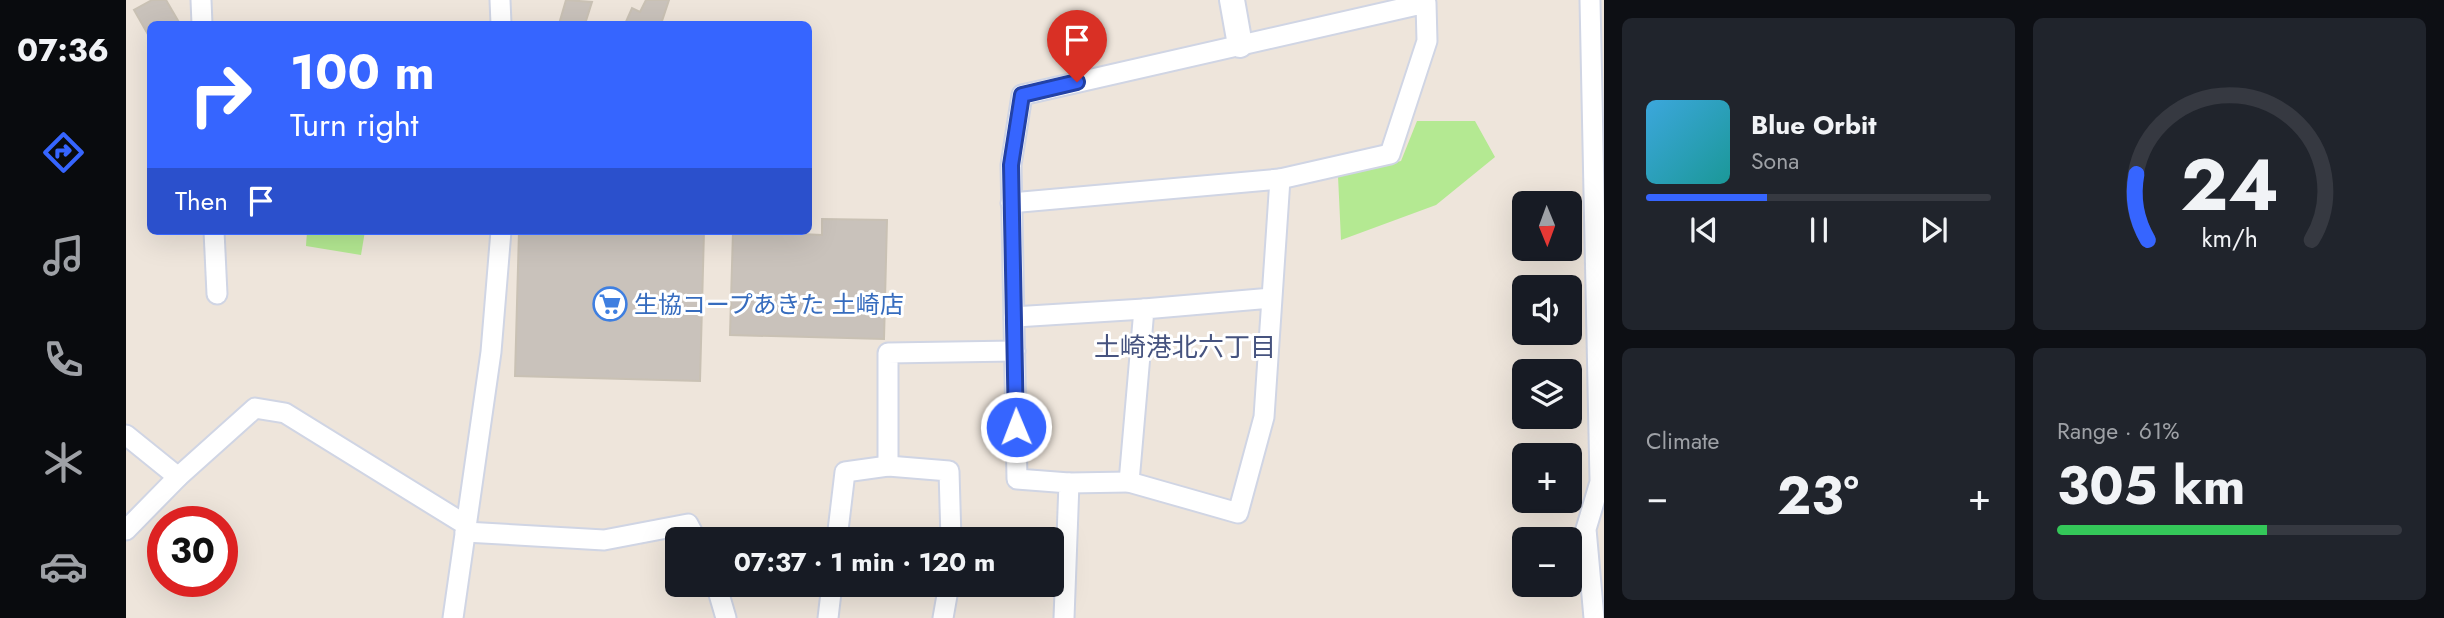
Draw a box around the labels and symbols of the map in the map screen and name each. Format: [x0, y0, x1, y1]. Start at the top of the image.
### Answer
pin [1047, 10, 1107, 82]
north arrow [1512, 191, 1582, 261]
supermarket icon: 生協コープあきた 土崎店 [591, 285, 629, 323]
place label: 生協コープあきた 土崎店 [634, 287, 904, 322]
district label: 土崎港北六丁目 [1094, 328, 1276, 366]
position arrow [979, 390, 1053, 464]
speed limit sign: 30 [147, 506, 238, 597]

